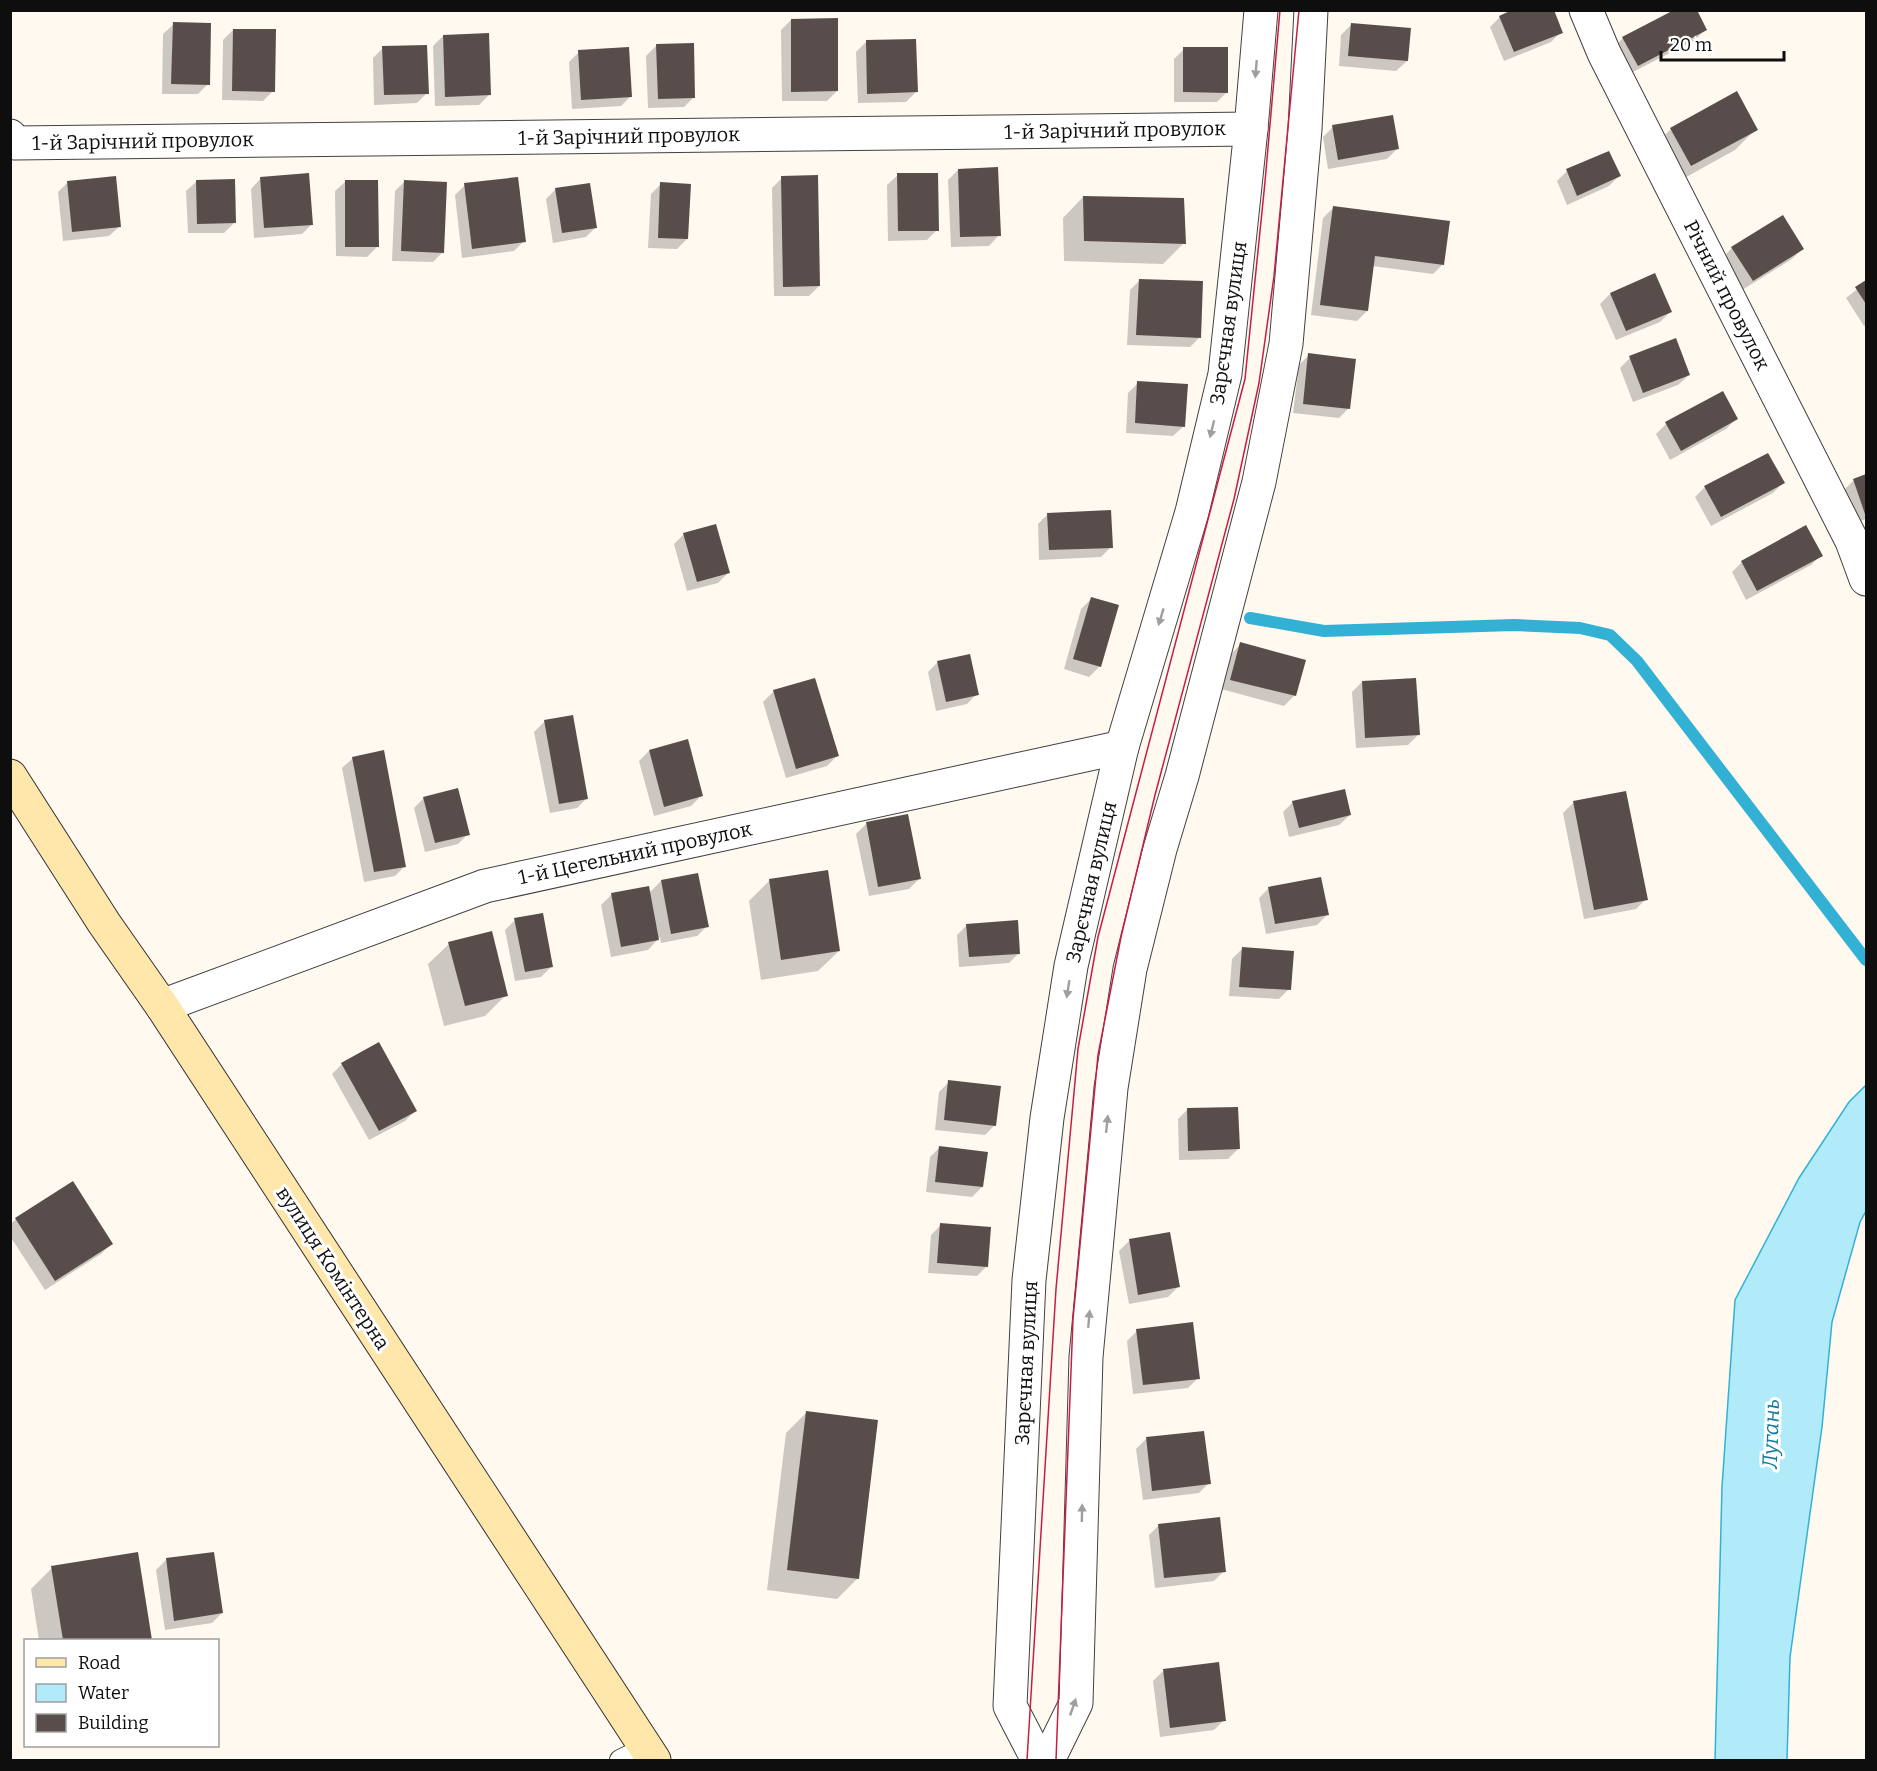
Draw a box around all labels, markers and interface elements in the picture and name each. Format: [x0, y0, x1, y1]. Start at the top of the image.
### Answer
scale bar [1661, 24, 1784, 62]
text: 20 m [1670, 34, 1712, 56]
one-way arrow [1251, 59, 1261, 78]
street label: 1-й Зарічний провулок [1004, 116, 1226, 144]
street label: 1-й Зарічний провулок [518, 122, 740, 150]
street label: 1-й Зарічний провулок [32, 127, 254, 155]
street label: Річний провулок [1679, 216, 1775, 374]
street label: Зарєчная вулиця [1205, 240, 1251, 406]
one-way arrow [1207, 419, 1217, 438]
one-way arrow [1156, 608, 1165, 626]
street label: Зарєчная вулиця [1061, 799, 1121, 965]
street label: 1-й Цегельний провулок [516, 816, 754, 890]
one-way arrow [1063, 980, 1072, 999]
one-way arrow [1102, 1115, 1112, 1134]
street label: вулиця Комінтерна [271, 1182, 395, 1354]
street label: Зарєчная вулиця [1010, 1280, 1042, 1446]
one-way arrow [1084, 1309, 1094, 1328]
water label: Лугань [1757, 1399, 1785, 1470]
one-way arrow [1077, 1504, 1087, 1523]
legend [24, 1639, 219, 1747]
text: Road [78, 1652, 121, 1674]
text: Water [78, 1682, 129, 1704]
one-way arrow [1068, 1698, 1078, 1716]
text: Building [78, 1712, 149, 1734]

